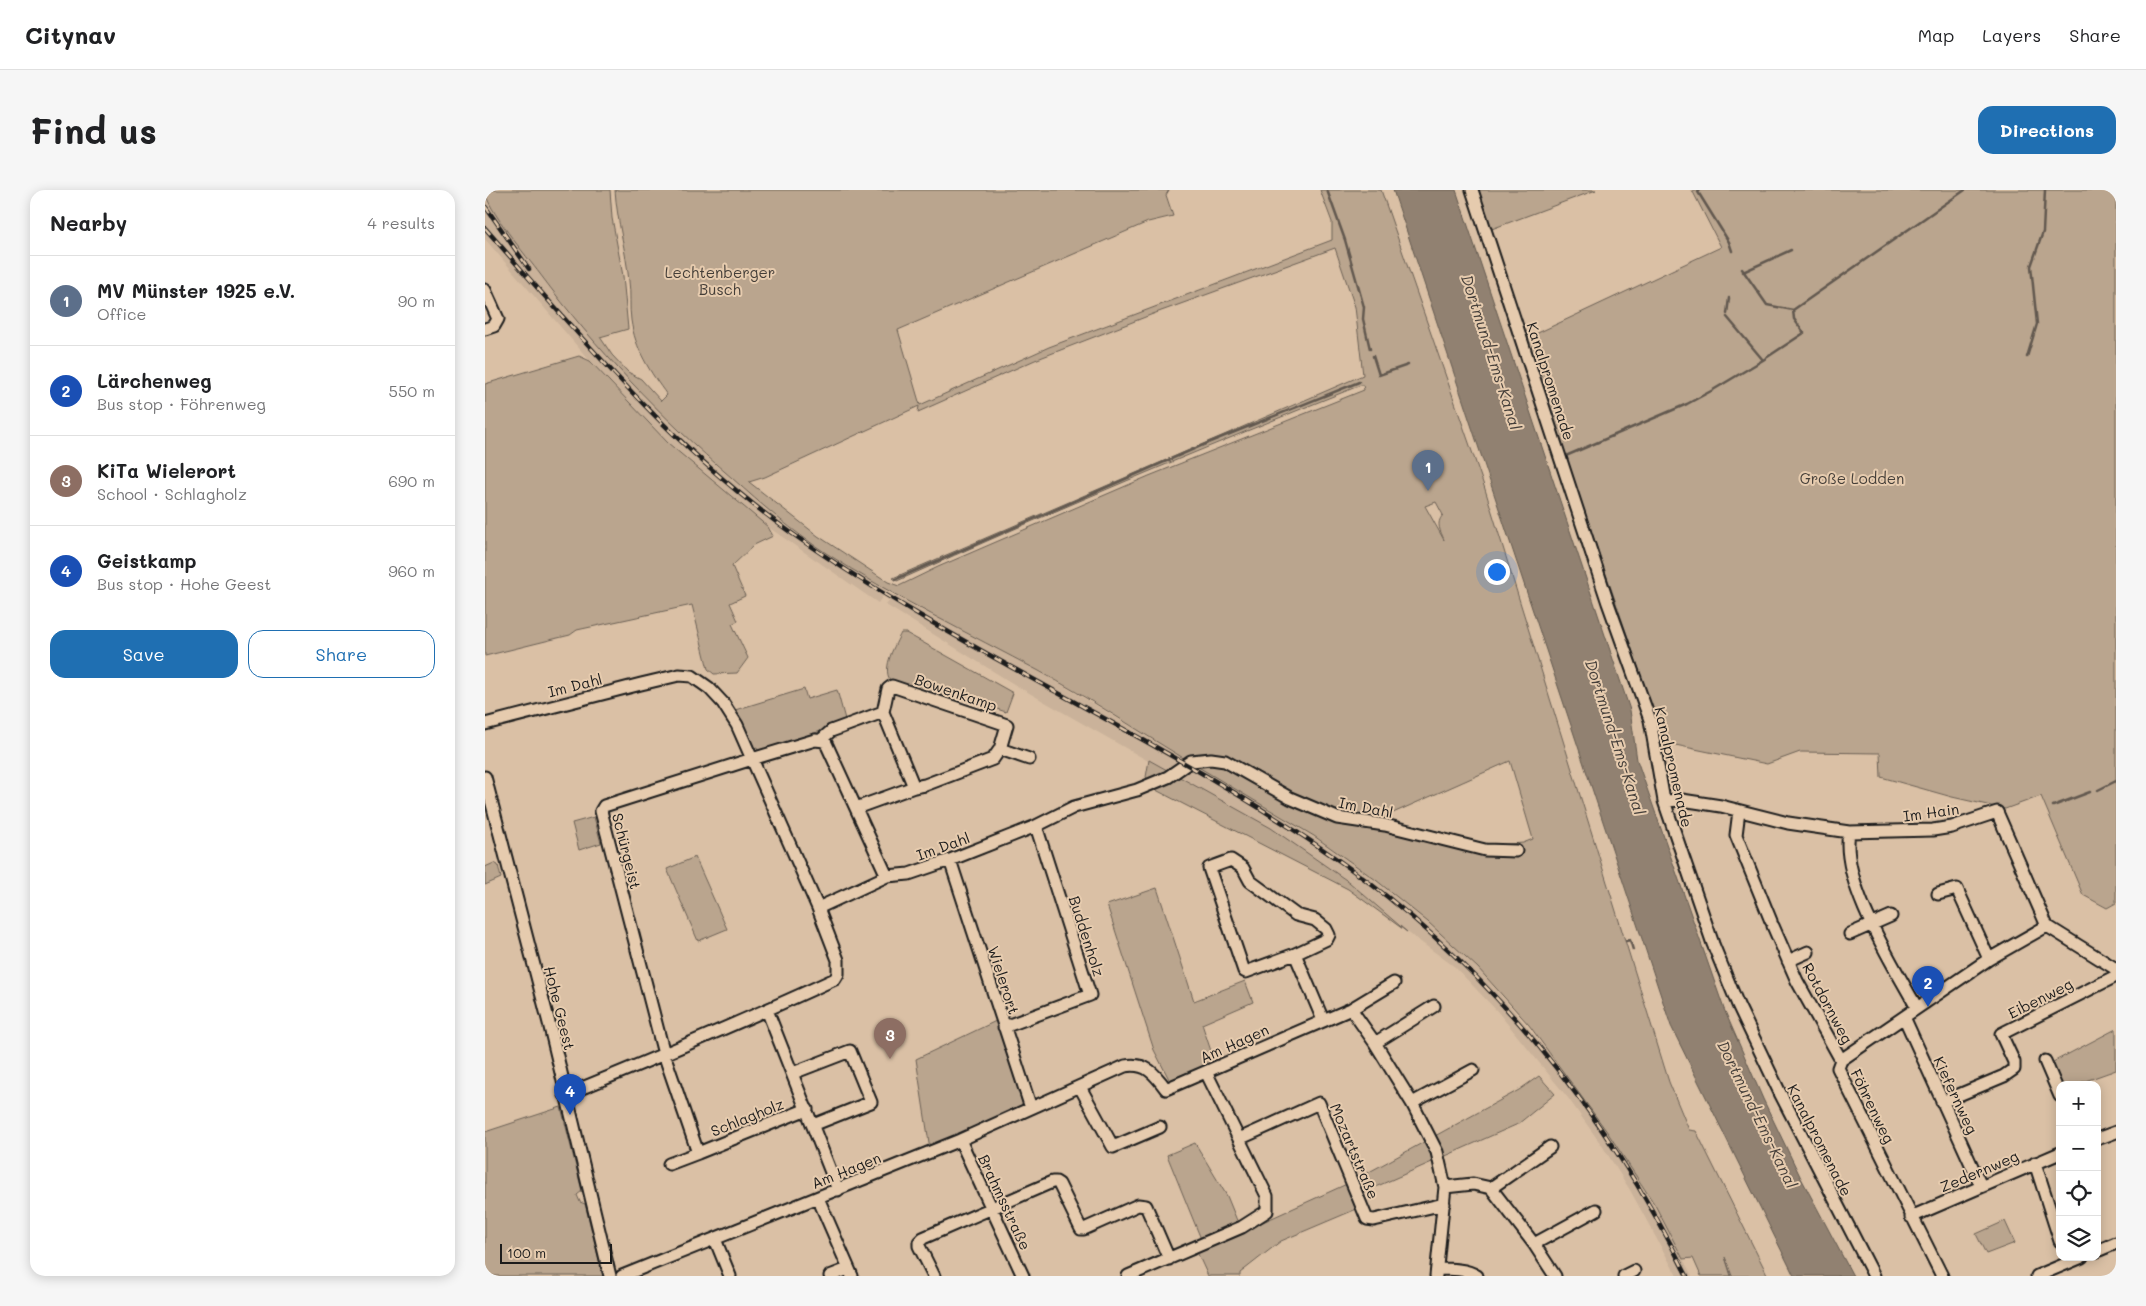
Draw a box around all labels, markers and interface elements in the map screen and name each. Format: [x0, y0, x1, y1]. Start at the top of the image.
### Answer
text: Citynav [25, 19, 116, 50]
text: Map [1918, 23, 1954, 47]
text: Layers [1982, 23, 2041, 47]
text: Share [2069, 23, 2121, 47]
button: Directions [1978, 106, 2116, 154]
text: Find us [30, 107, 157, 153]
text: Nearby [50, 209, 127, 236]
text: 4 results [367, 212, 435, 233]
park label: Lechtenberger Busch [665, 262, 775, 299]
water label: Dortmund-Ems-Kanal [1457, 272, 1527, 432]
text: MV Münster 1925 e.V. [97, 278, 295, 303]
text: 1 [62, 290, 70, 311]
text: 90 m [398, 290, 435, 311]
text: Office [97, 303, 146, 324]
street label: Kanalpromenade [1522, 319, 1580, 443]
text: Lärchenweg [97, 368, 212, 393]
text: 2 [62, 380, 70, 401]
text: 550 m [389, 380, 435, 401]
text: Bus stop · Föhrenweg [97, 393, 266, 414]
pin: 1 [1412, 450, 1444, 491]
text: KiTa Wielerort [97, 458, 236, 483]
park label: Große Lodden [1800, 468, 1904, 488]
text: 3 [61, 470, 71, 491]
text: 690 m [388, 470, 435, 491]
text: School · Schlagholz [97, 483, 247, 504]
text: Geistkamp [97, 548, 196, 573]
your location [1484, 559, 1510, 585]
text: 4 [61, 560, 71, 581]
text: 960 m [388, 560, 435, 581]
text: Bus stop · Hohe Geest [97, 573, 271, 594]
button: Save [50, 630, 238, 678]
button: Share [248, 630, 435, 678]
water label: Dortmund-Ems-Kanal [1581, 657, 1651, 817]
street label: Im Dahl [546, 669, 604, 701]
street label: Bowenkamp [912, 669, 1000, 715]
street label: Kanalpromenade [1650, 705, 1698, 829]
street label: Im Dahl [1337, 792, 1395, 822]
street label: Im Hain [1902, 798, 1960, 826]
street label: Schürgeist [608, 811, 646, 891]
street label: Im Dahl [914, 827, 972, 865]
street label: Buddenholz [1065, 893, 1109, 979]
street label: Wielerort [984, 943, 1024, 1017]
street label: Rotdornweg [1798, 959, 1858, 1047]
street label: Hohe Geest [540, 964, 580, 1052]
pin: 2 [1912, 966, 1944, 1007]
street label: Eibenweg [2004, 973, 2076, 1023]
pin: 3 [874, 1018, 906, 1059]
street label: Am Hagen [1196, 1019, 1272, 1067]
water label: Dortmund-Ems-Kanal [1713, 1037, 1803, 1191]
street label: Kiefernweg [1929, 1053, 1983, 1137]
street label: Föhrenweg [1846, 1065, 1900, 1147]
pin: 4 [554, 1074, 586, 1115]
street label: Kanalpromenade [1783, 1081, 1857, 1199]
map controls [2056, 1081, 2101, 1261]
button: + [2056, 1081, 2101, 1126]
street label: Schlagholz [708, 1093, 786, 1141]
street label: Mozartstraße [1326, 1100, 1384, 1202]
button: − [2056, 1126, 2101, 1171]
street label: Zedernweg [1937, 1145, 2022, 1197]
street label: Am Hagen [808, 1147, 884, 1193]
street label: Brahmsstraße [974, 1151, 1036, 1253]
button: locate [2056, 1171, 2101, 1216]
button: layers [2056, 1216, 2101, 1261]
scale bar [500, 1241, 613, 1264]
text: 100 m [507, 1243, 546, 1262]

